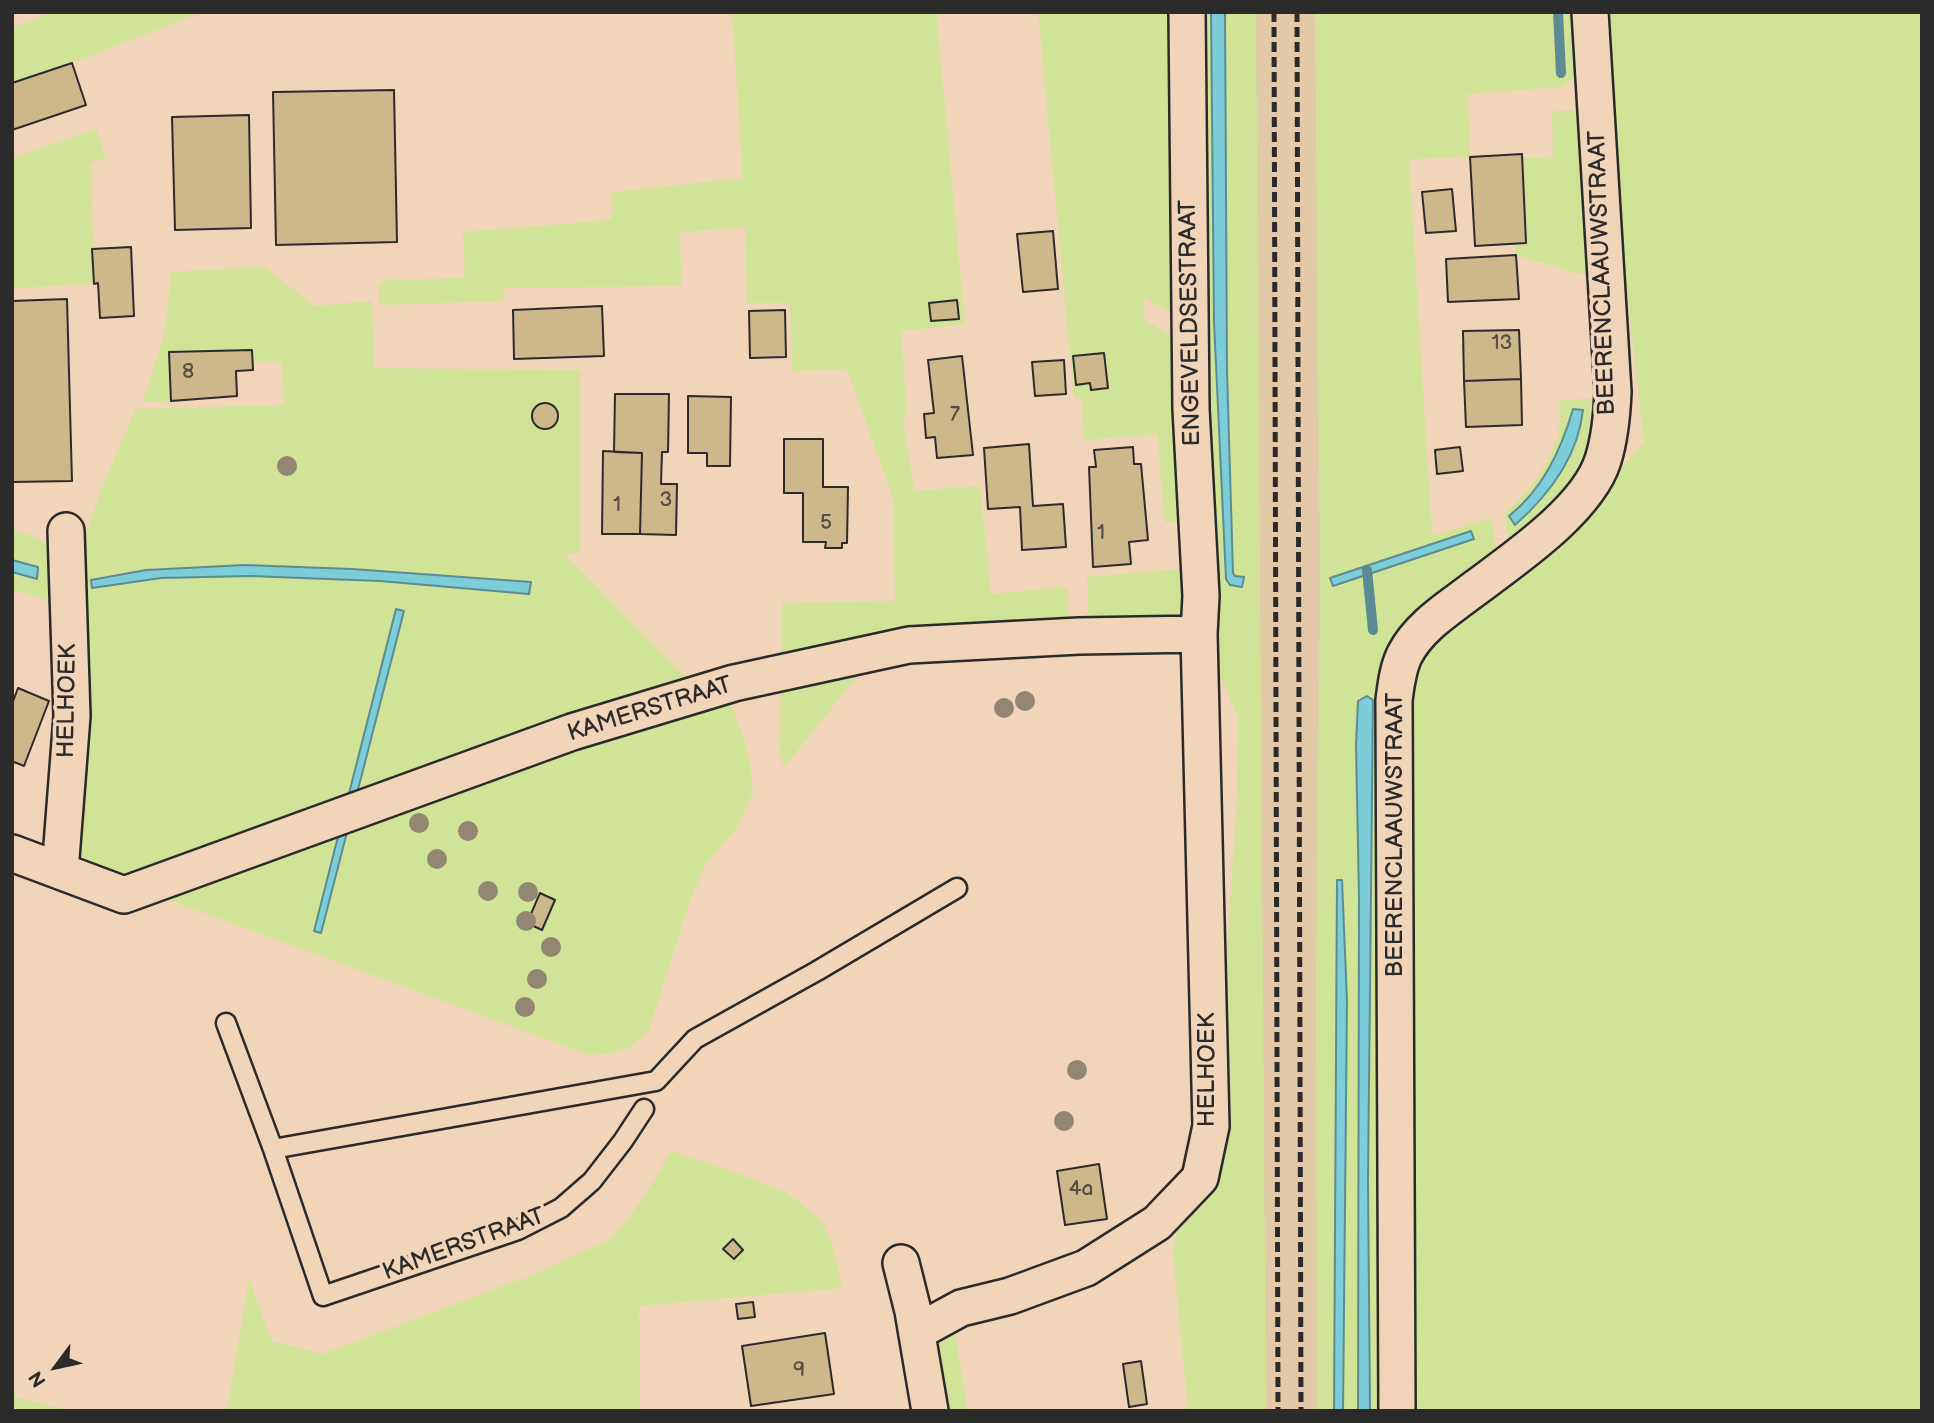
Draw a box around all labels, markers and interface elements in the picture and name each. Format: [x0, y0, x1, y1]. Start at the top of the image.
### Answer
street label: BEERENCLAAUWSTRAAT [1584, 130, 1622, 416]
street label: ENGEVELDSESTRAAT [1174, 199, 1208, 447]
house number: 13 [1491, 331, 1513, 357]
house number: 8 [182, 360, 194, 386]
house number: 7 [950, 403, 960, 429]
house number: 3 [660, 488, 672, 514]
house number: 1 [613, 493, 621, 519]
house number: 5 [820, 511, 832, 537]
house number: 1 [1097, 521, 1105, 547]
street label: HELHOEK [53, 644, 83, 758]
street label: KAMERSTRAAT [564, 671, 736, 749]
street label: BEERENCLAAUWSTRAAT [1382, 693, 1410, 977]
street label: HELHOEK [1194, 1013, 1222, 1127]
house number: 4a [1069, 1177, 1093, 1203]
street label: KAMERSTRAAT [379, 1202, 549, 1288]
north arrow [21, 1332, 91, 1402]
house number: 9 [793, 1358, 805, 1384]
text: N [24, 1366, 52, 1391]

